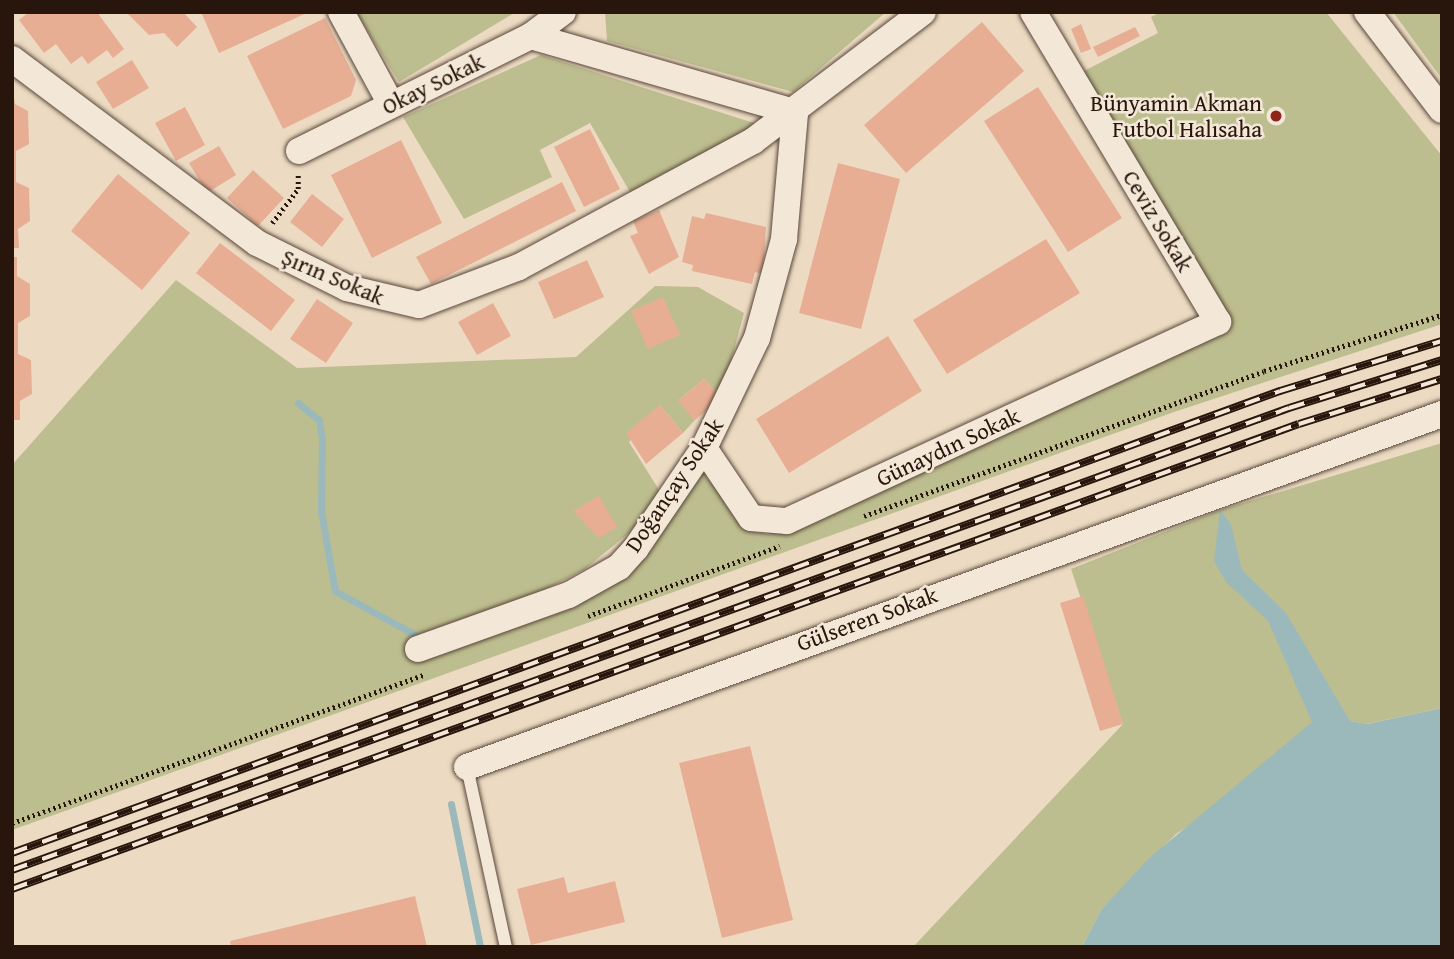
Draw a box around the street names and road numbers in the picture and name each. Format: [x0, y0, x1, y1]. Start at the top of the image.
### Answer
street label: Okay Sokak [377, 47, 489, 121]
street label: Ceviz Sokak [1117, 165, 1199, 277]
street label: Şırın Sokak [278, 243, 388, 311]
street label: Günaydın Sokak [872, 402, 1024, 492]
street label: Doğançay Sokak [619, 413, 729, 557]
street label: Gülseren Sokak [793, 581, 941, 657]

